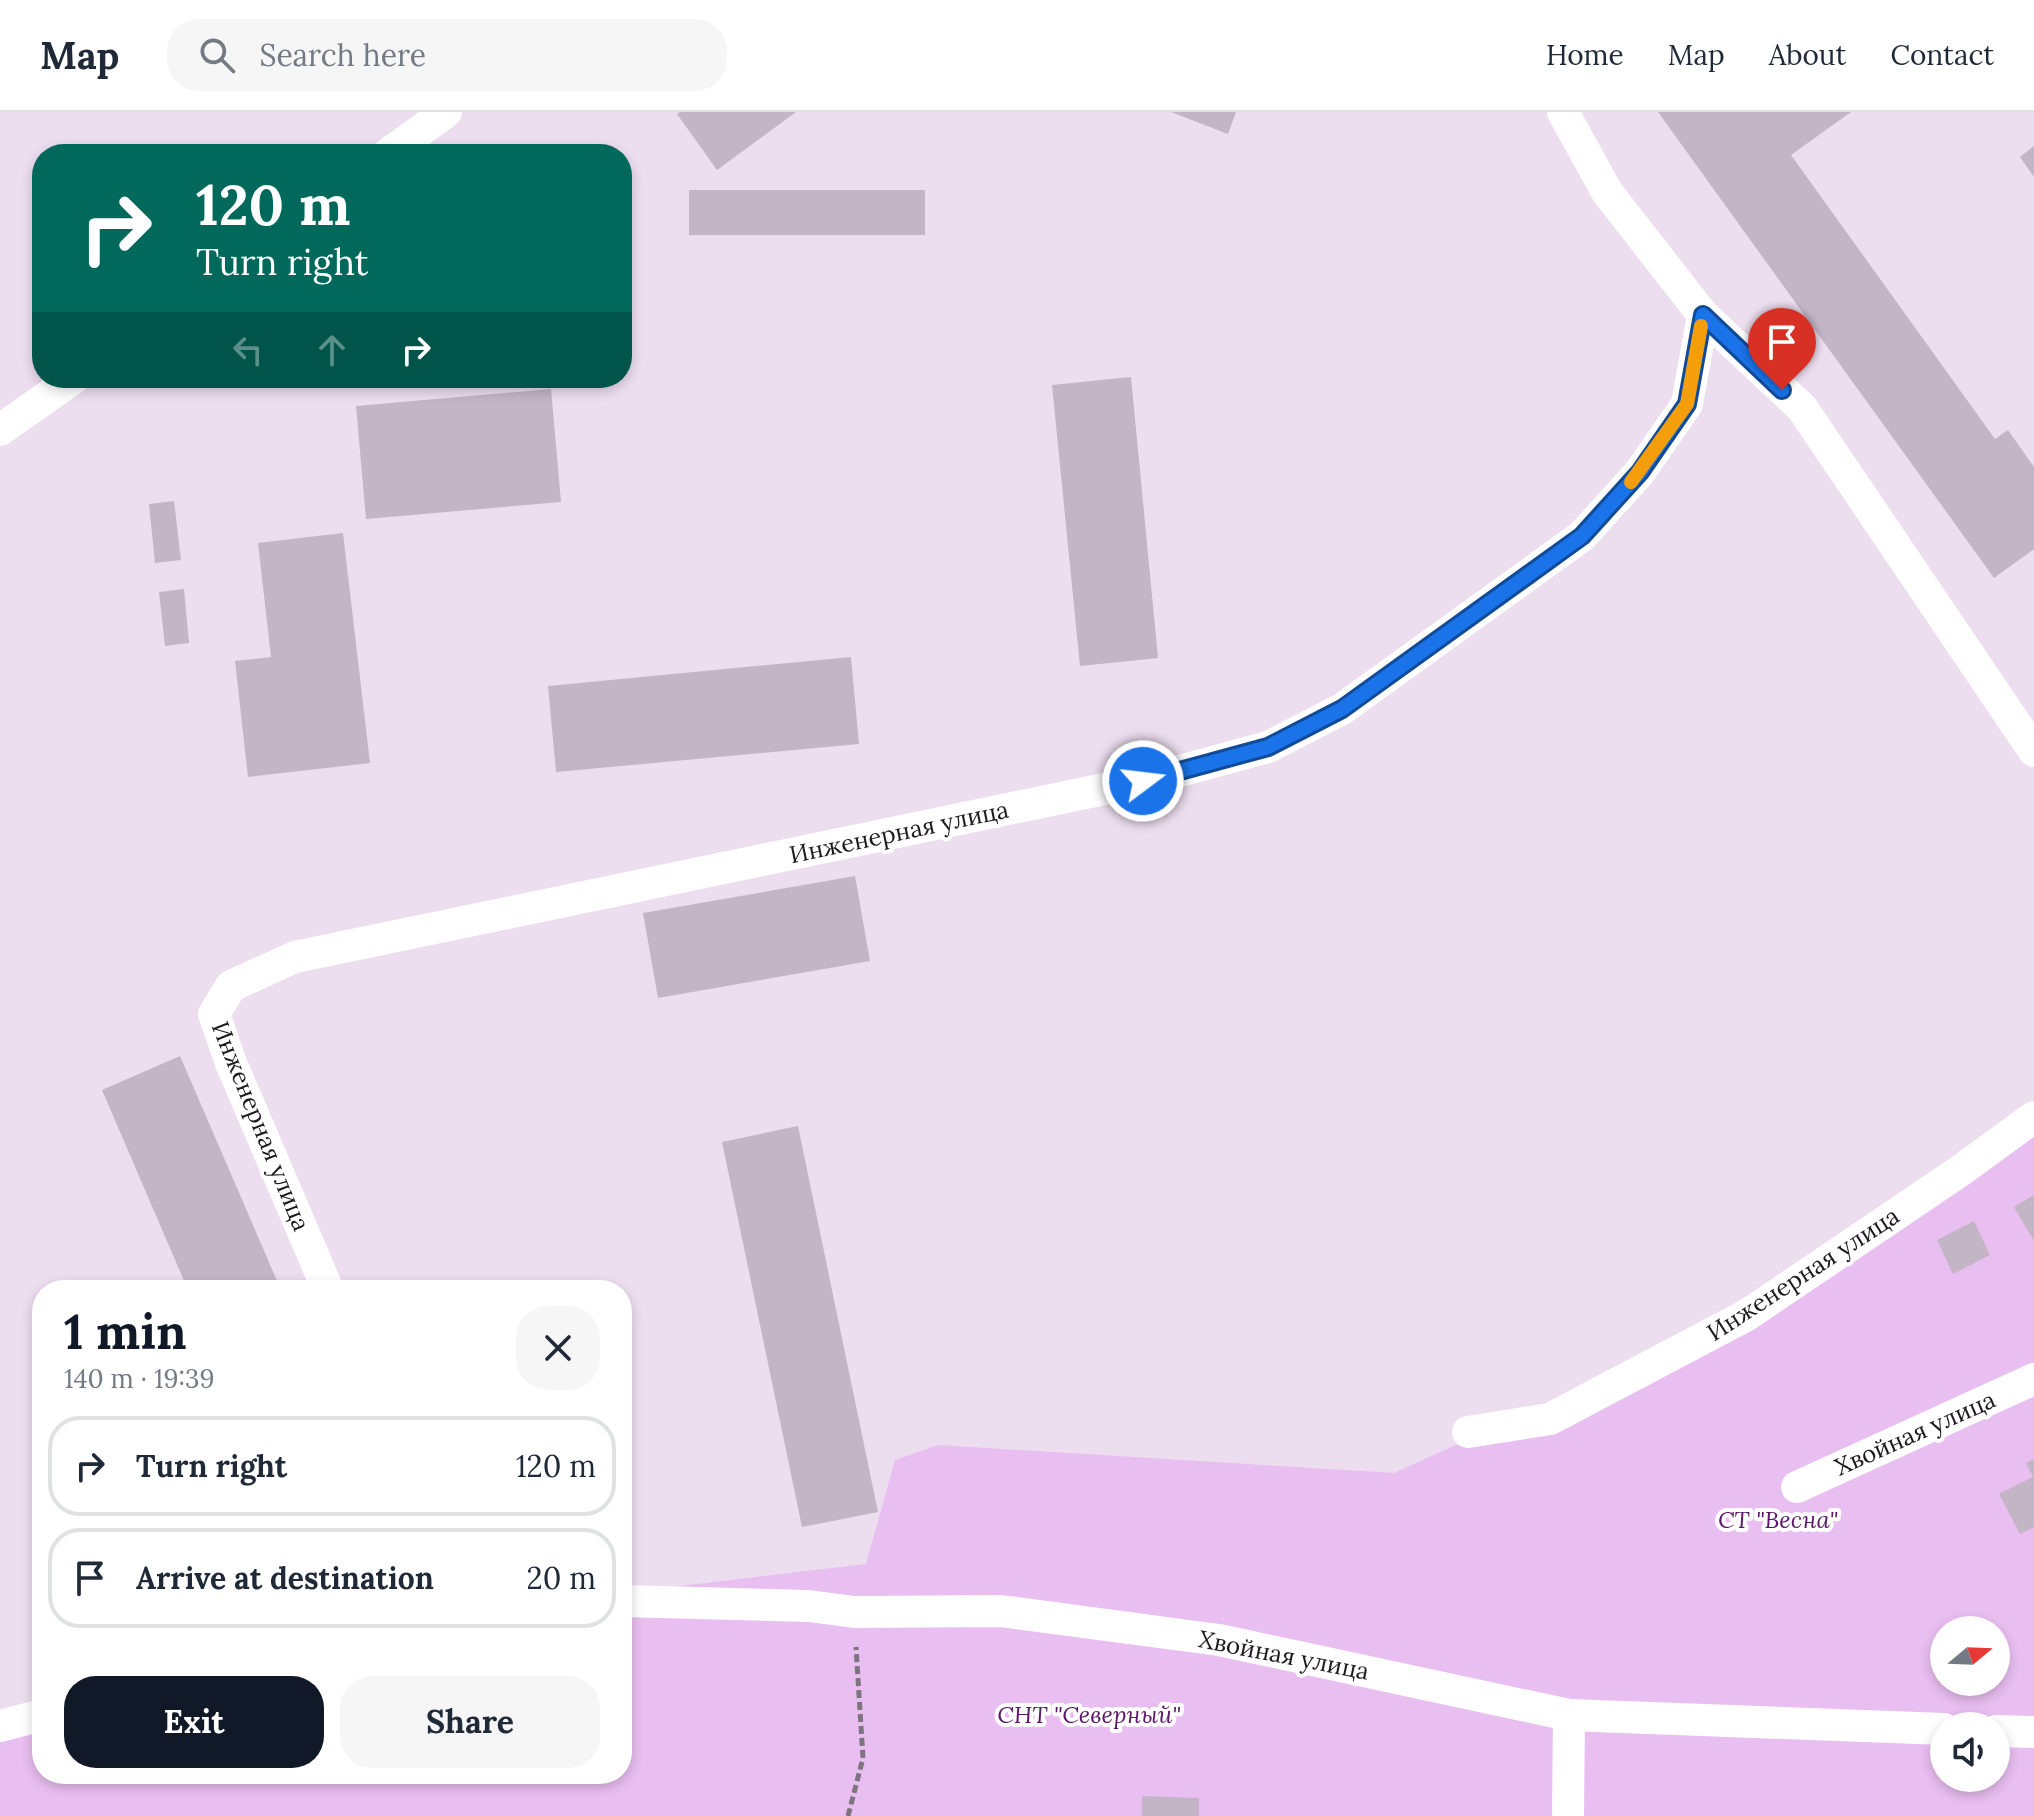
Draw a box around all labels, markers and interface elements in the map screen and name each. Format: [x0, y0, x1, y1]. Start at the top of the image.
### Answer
search box [167, 19, 727, 91]
text: Map [40, 31, 119, 79]
icon: search [195, 33, 239, 77]
text: Search here [259, 36, 426, 74]
text: Home [1546, 37, 1624, 73]
text: Map [1668, 37, 1725, 73]
text: About [1769, 37, 1846, 73]
text: Contact [1890, 37, 1994, 73]
text: 120 m [196, 169, 350, 240]
icon: right [64, 176, 168, 280]
text: Turn right [196, 239, 369, 285]
pin [1748, 308, 1816, 390]
icon: arrive [1760, 320, 1804, 364]
icon: left [226, 328, 270, 372]
icon: ahead [310, 328, 354, 372]
icon: right [394, 328, 438, 372]
position arrow [1101, 739, 1185, 823]
street label: Инженерная улица [787, 794, 1011, 870]
street label: Инженерная улица [205, 1017, 317, 1235]
street label: Инженерная улица [1701, 1200, 1905, 1348]
text: 1 min [64, 1301, 187, 1362]
button: close [516, 1306, 600, 1390]
text: 140 m · 19:39 [64, 1362, 214, 1395]
street label: Хвойная улица [1830, 1384, 2000, 1482]
icon: right [68, 1444, 112, 1488]
text: Turn right [136, 1447, 287, 1485]
text: 120 m [516, 1447, 596, 1485]
park label: СТ "Весна" [1718, 1504, 1838, 1535]
icon: arrive [68, 1556, 112, 1600]
text: Arrive at destination [136, 1559, 434, 1597]
text: 20 m [527, 1559, 596, 1597]
north arrow [1930, 1616, 2010, 1696]
map controls [1930, 1616, 2010, 1792]
street label: Хвойная улица [1196, 1623, 1372, 1687]
button: Exit [64, 1676, 324, 1768]
button: Share [340, 1676, 600, 1768]
park label: СНТ "Северный" [997, 1699, 1181, 1730]
button: sound [1930, 1712, 2010, 1792]

